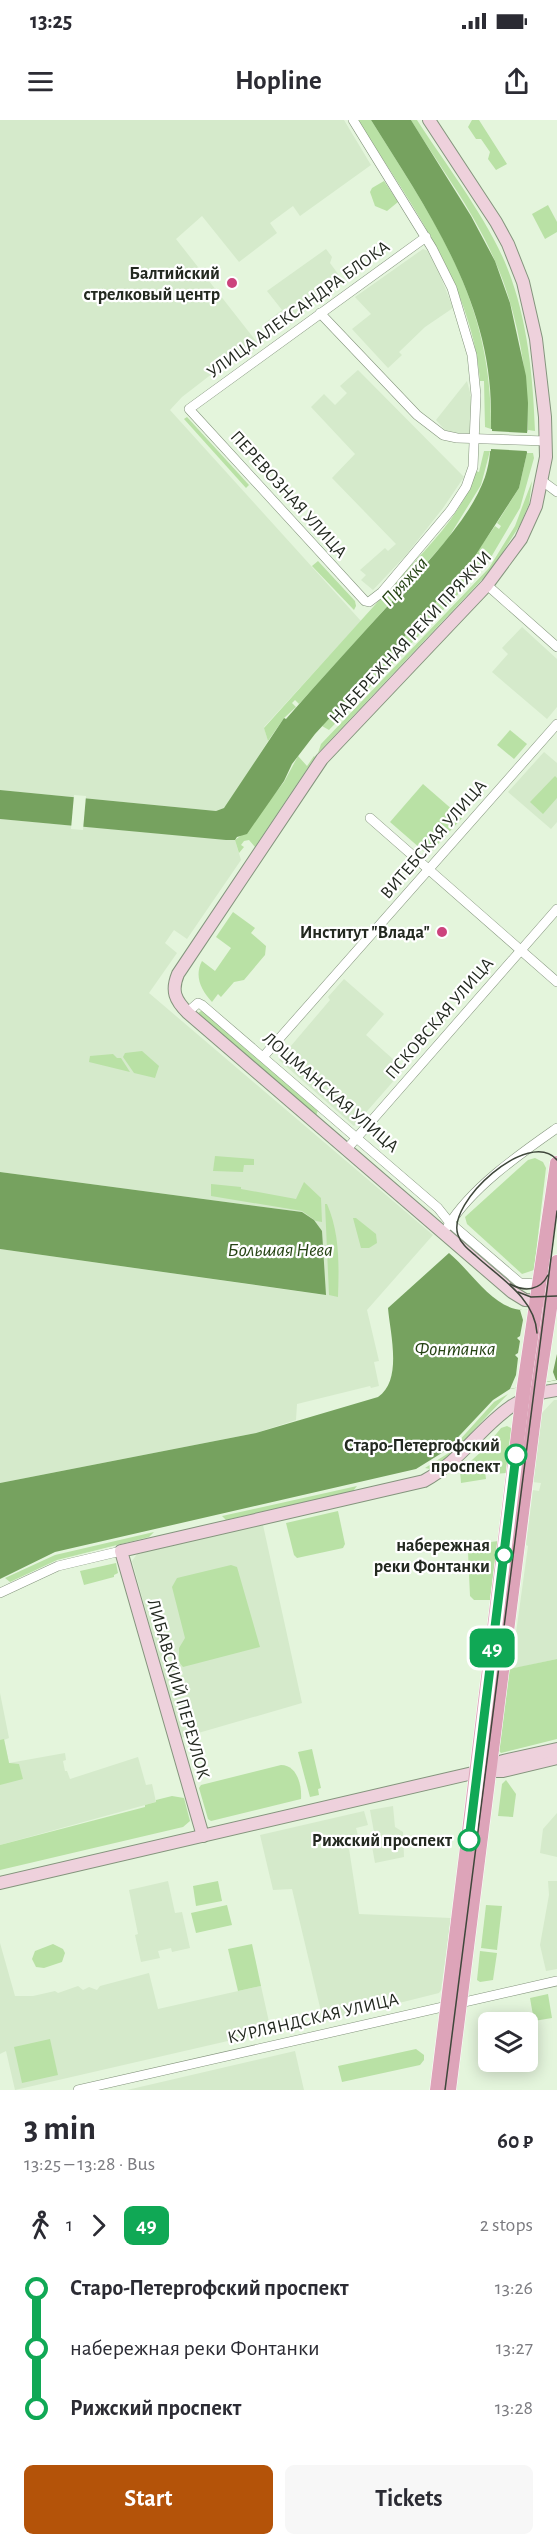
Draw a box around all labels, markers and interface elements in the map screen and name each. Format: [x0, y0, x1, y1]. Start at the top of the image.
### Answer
text: 13:25 [30, 10, 72, 32]
icon: menu [24, 65, 57, 98]
icon: share [500, 65, 533, 98]
text: Hopline [235, 67, 322, 94]
street label: УЛИЦА АЛЕКСАНДРА БЛОКА [204, 237, 394, 382]
place label: Балтийский стрелковый центр [83, 265, 220, 304]
marker: Балтийский стрелковый центр [225, 276, 239, 290]
street label: ПЕРЕВОЗНАЯ УЛИЦА [227, 428, 350, 562]
street label: НАБЕРЕЖНАЯ РЕКИ ПРЯЖКИ [326, 548, 495, 727]
water label: Пряжка [378, 553, 432, 610]
street label: ВИТЕБСКАЯ УЛИЦА [377, 776, 490, 903]
place label: Институт "Влада" [300, 924, 430, 942]
marker: Институт "Влада" [435, 925, 449, 939]
street label: ПСКОВСКАЯ УЛИЦА [382, 954, 497, 1083]
street label: ЛОЦМАНСКАЯ УЛИЦА [259, 1029, 402, 1157]
water label: Большая Нева [227, 1240, 333, 1260]
water label: Фонтанка [414, 1339, 496, 1359]
place label: Старо-Петергофский проспект [344, 1437, 501, 1476]
marker: Старо-Петергофский проспект [505, 1444, 527, 1466]
place label: набережная реки Фонтанки [374, 1537, 490, 1576]
marker: набережная реки Фонтанки [495, 1546, 513, 1564]
street label: ЛИБАВСКИЙ ПЕРЕУЛОК [144, 1597, 214, 1782]
line badge: 49 [465, 1628, 519, 1667]
text: 49 [482, 1638, 502, 1659]
marker: Рижский проспект [458, 1829, 480, 1851]
place label: Рижский проспект [312, 1832, 453, 1850]
street label: КУРЛЯНДСКАЯ УЛИЦА [226, 1990, 401, 2047]
map controls [478, 2012, 538, 2072]
button: layers [478, 2012, 538, 2072]
text: 3 min [24, 2113, 96, 2146]
text: 60 ₽ [497, 2130, 533, 2152]
text: 13:25 – 13:28 · Bus [24, 2154, 155, 2174]
icon: walk [24, 2209, 57, 2242]
icon: forward [82, 2209, 115, 2242]
text: 1 [66, 2215, 73, 2235]
text: 49 [136, 2215, 157, 2236]
text: 2 stops [480, 2215, 533, 2235]
text: Старо-Петергофский проспект [70, 2277, 349, 2299]
text: 13:26 [495, 2278, 533, 2298]
text: набережная реки Фонтанки [70, 2337, 320, 2359]
text: 13:27 [496, 2338, 533, 2358]
text: Рижский проспект [70, 2397, 241, 2419]
text: 13:28 [495, 2398, 533, 2418]
button: Start [24, 2465, 273, 2534]
button: Tickets [285, 2465, 533, 2534]

